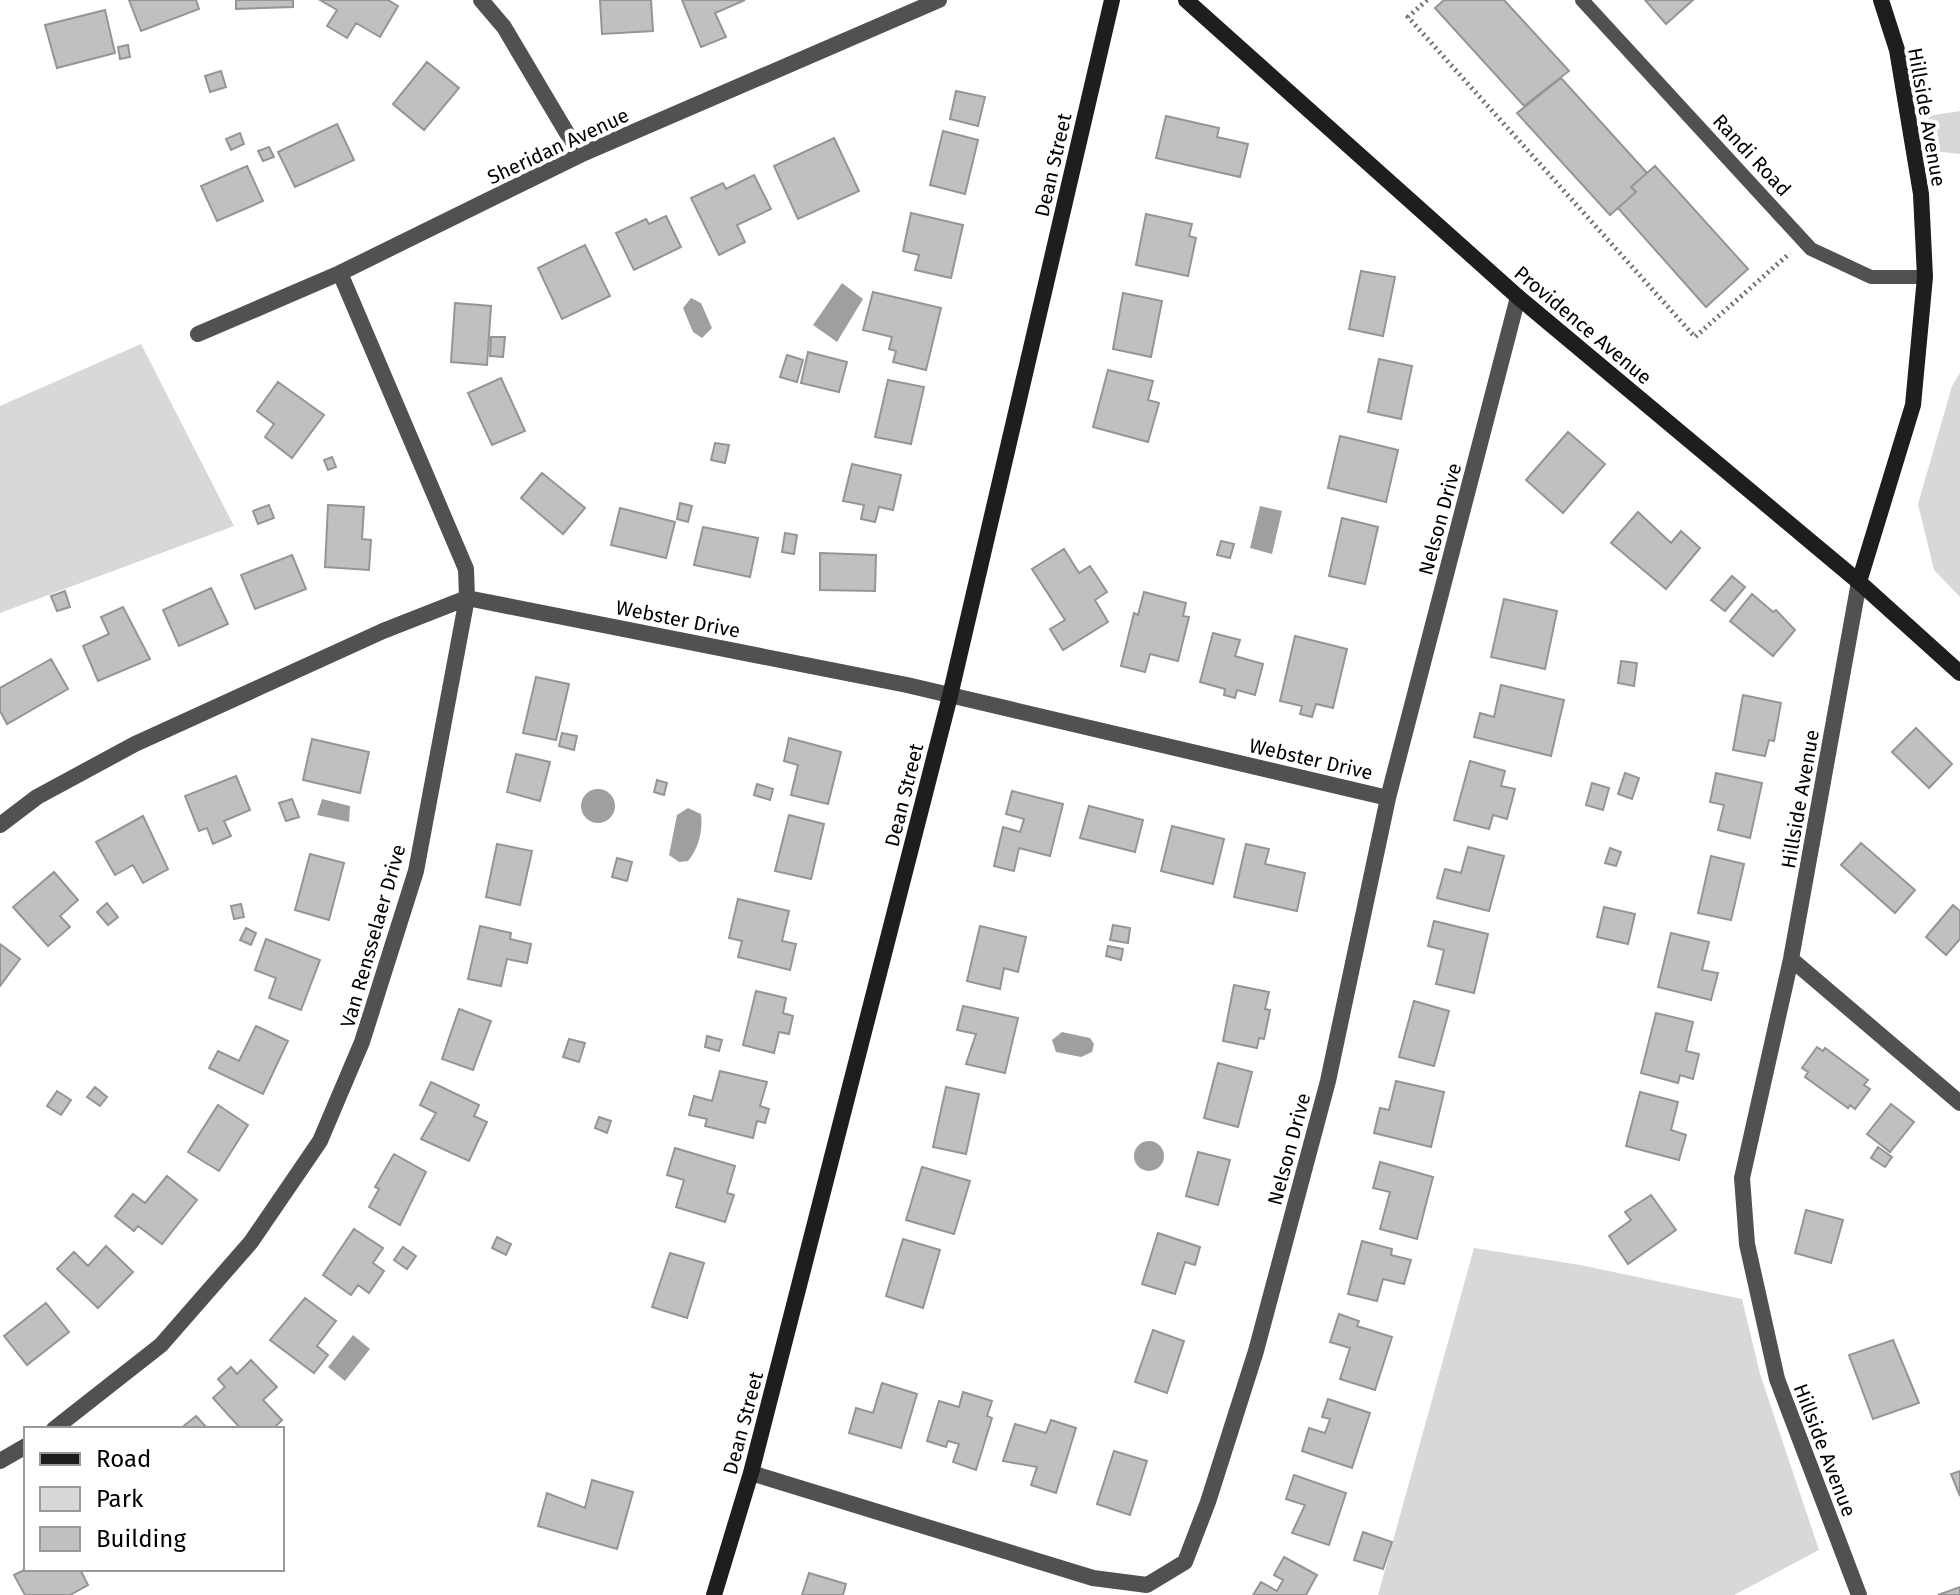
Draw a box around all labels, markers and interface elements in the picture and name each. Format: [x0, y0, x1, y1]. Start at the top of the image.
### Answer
street label: Hillside Avenue [1903, 46, 1951, 188]
street label: Sheridan Avenue [484, 103, 632, 189]
street label: Randi Road [1708, 109, 1796, 201]
street label: Dean Street [1029, 110, 1077, 219]
street label: Providence Avenue [1510, 261, 1656, 389]
street label: Nelson Drive [1413, 460, 1467, 578]
street label: Webster Drive [614, 595, 742, 643]
street label: Hillside Avenue [1776, 728, 1824, 870]
street label: Webster Drive [1247, 733, 1375, 785]
street label: Dean Street [880, 740, 929, 849]
street label: Van Rensselaer Drive [335, 842, 411, 1030]
street label: Nelson Drive [1262, 1090, 1316, 1208]
street label: Dean Street [718, 1368, 768, 1477]
street label: Hillside Avenue [1789, 1380, 1861, 1520]
legend [24, 1427, 284, 1571]
text: Road [96, 1445, 151, 1473]
text: Park [96, 1485, 144, 1513]
text: Building [96, 1525, 186, 1553]

